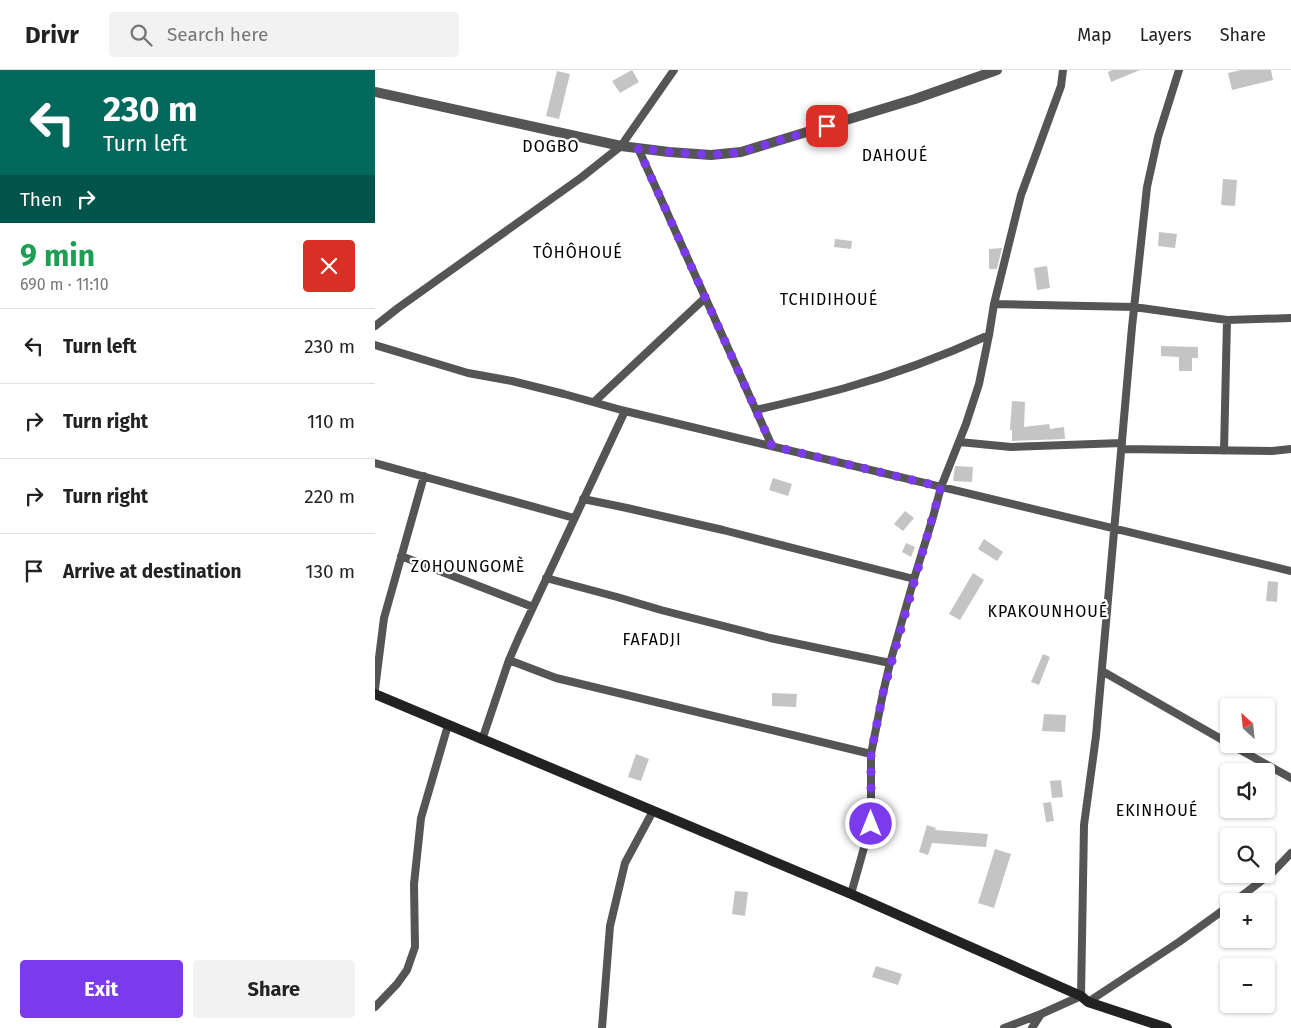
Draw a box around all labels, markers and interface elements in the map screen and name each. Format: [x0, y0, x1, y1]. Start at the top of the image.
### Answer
search box [109, 12, 459, 57]
text: Drivr [25, 21, 79, 49]
icon: search [127, 21, 155, 49]
text: Search here [167, 23, 268, 46]
text: Map [1077, 24, 1112, 46]
text: Layers [1140, 24, 1192, 46]
text: Share [1220, 24, 1266, 46]
text: 230 m [103, 88, 197, 130]
icon: left [20, 90, 85, 155]
pin [806, 105, 848, 147]
icon: arrive [813, 112, 841, 140]
text: Turn left [103, 130, 187, 157]
district label: DOGBO [522, 137, 580, 156]
district label: DAHOUÉ [862, 145, 928, 165]
icon: right [72, 185, 100, 213]
text: Then [20, 188, 62, 211]
text: 9 min [20, 238, 95, 274]
button: close [303, 240, 355, 292]
district label: TÔHÔHOUÉ [533, 242, 623, 262]
text: 690 m · 11:10 [20, 275, 109, 294]
district label: TCHIDIHOUÉ [780, 289, 878, 309]
icon: left [20, 332, 48, 360]
text: Turn left [63, 335, 137, 358]
text: 230 m [304, 335, 355, 358]
icon: right [20, 407, 48, 435]
text: Turn right [63, 410, 148, 433]
text: 110 m [307, 410, 355, 433]
icon: right [20, 482, 48, 510]
text: Turn right [63, 485, 148, 508]
text: 220 m [304, 485, 355, 508]
district label: ZOHOUNGOMÈ [411, 556, 525, 576]
icon: arrive [20, 557, 48, 585]
text: Arrive at destination [63, 560, 242, 583]
text: 130 m [305, 560, 355, 583]
district label: KPAKOUNHOUÉ [988, 601, 1108, 621]
district label: FAFADJI [622, 630, 682, 649]
north arrow [1220, 698, 1275, 752]
map controls [1220, 698, 1275, 1013]
button: sound [1220, 763, 1275, 818]
position arrow [844, 797, 896, 849]
district label: EKINHOUÉ [1116, 800, 1198, 820]
button: search [1220, 828, 1275, 883]
button: + [1220, 893, 1275, 948]
button: − [1220, 958, 1275, 1013]
button: Exit [20, 960, 183, 1018]
button: Share [193, 960, 355, 1018]

